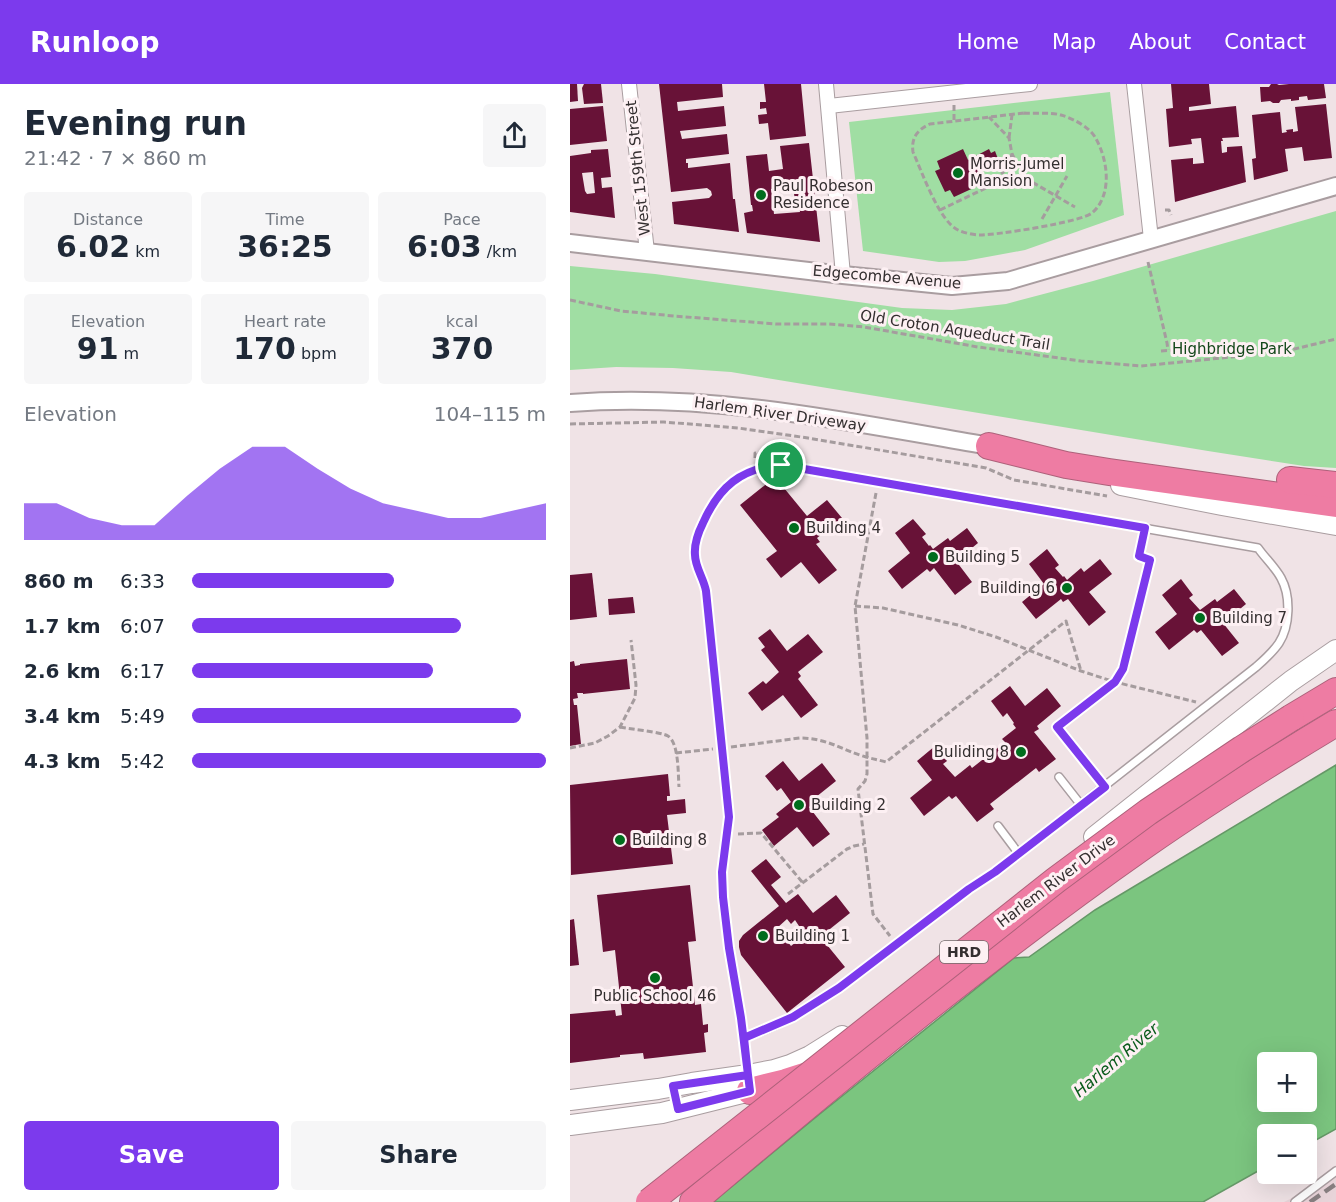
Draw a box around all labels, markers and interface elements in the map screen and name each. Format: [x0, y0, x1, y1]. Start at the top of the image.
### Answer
text: Runloop [30, 26, 160, 59]
text: Home [957, 30, 1019, 54]
text: Map [1052, 30, 1096, 54]
text: About [1129, 30, 1191, 54]
text: Contact [1224, 30, 1306, 54]
street label: West 159th Street [622, 99, 654, 237]
text: Evening run [24, 104, 247, 143]
button: share [483, 104, 546, 167]
text: 21:42 · 7 × 860 m [24, 146, 207, 170]
place label: Morris-Jumel Mansion [970, 155, 1064, 190]
marker: Morris-Jumel Mansion [951, 166, 965, 180]
place label: Paul Robeson Residence [773, 177, 873, 212]
marker: Paul Robeson Residence [754, 188, 768, 202]
text: Distance [73, 210, 143, 229]
text: Time [265, 210, 305, 229]
text: Pace [443, 210, 481, 229]
text: 6.02 [56, 229, 130, 264]
text: 36:25 [237, 229, 333, 264]
text: 6:03 [407, 229, 482, 264]
text: km [130, 242, 160, 261]
text: /km [482, 242, 517, 261]
street label: Edgecombe Avenue [812, 262, 962, 292]
street label: Old Croton Aqueduct Trail [859, 306, 1051, 354]
text: Elevation [71, 312, 145, 331]
text: Heart rate [244, 312, 326, 331]
text: kcal [446, 312, 478, 331]
text: 91 [77, 331, 119, 366]
text: 170 [233, 331, 296, 366]
text: 370 [431, 331, 493, 366]
park label: Highbridge Park [1172, 340, 1292, 358]
text: m [119, 344, 139, 363]
text: bpm [296, 344, 337, 363]
street label: Harlem River Driveway [693, 393, 867, 435]
text: Elevation [24, 402, 117, 426]
text: 104–115 m [434, 402, 546, 426]
pin [755, 439, 806, 490]
icon: arrive [764, 448, 797, 481]
place label: Building 4 [806, 519, 881, 537]
marker: Building 4 [787, 521, 801, 535]
place label: Building 5 [945, 548, 1020, 566]
marker: Building 5 [926, 550, 940, 564]
text: 860 m [24, 569, 94, 593]
text: 6:33 [120, 569, 165, 593]
place label: Building 6 [980, 579, 1055, 597]
marker: Building 6 [1060, 581, 1074, 595]
place label: Building 7 [1212, 609, 1287, 627]
marker: Building 7 [1193, 611, 1207, 625]
text: 1.7 km [24, 614, 101, 638]
text: 6:07 [120, 614, 165, 638]
text: 2.6 km [24, 659, 101, 683]
text: 6:17 [120, 659, 165, 683]
text: 3.4 km [24, 704, 101, 728]
text: 5:49 [120, 704, 165, 728]
place label: Buliding 8 [934, 743, 1009, 761]
marker: Buliding 8 [1014, 745, 1028, 759]
text: 4.3 km [24, 749, 101, 773]
text: 5:42 [120, 749, 165, 773]
place label: Building 2 [811, 796, 886, 814]
marker: Building 2 [792, 798, 806, 812]
place label: Building 8 [632, 831, 707, 849]
street label: Harlem River Drive [993, 831, 1119, 931]
marker: Building 8 [613, 833, 627, 847]
place label: Building 1 [775, 927, 850, 945]
marker: Building 1 [756, 929, 770, 943]
road number: HRD [940, 941, 988, 963]
marker: Public School 46 [648, 971, 662, 985]
place label: Public School 46 [594, 987, 716, 1005]
water label: Harlem River [1070, 1018, 1163, 1101]
map controls [1257, 1052, 1317, 1184]
button: + [1257, 1052, 1317, 1112]
button: Save [24, 1121, 279, 1190]
button: Share [291, 1121, 546, 1190]
button: − [1257, 1124, 1317, 1184]

